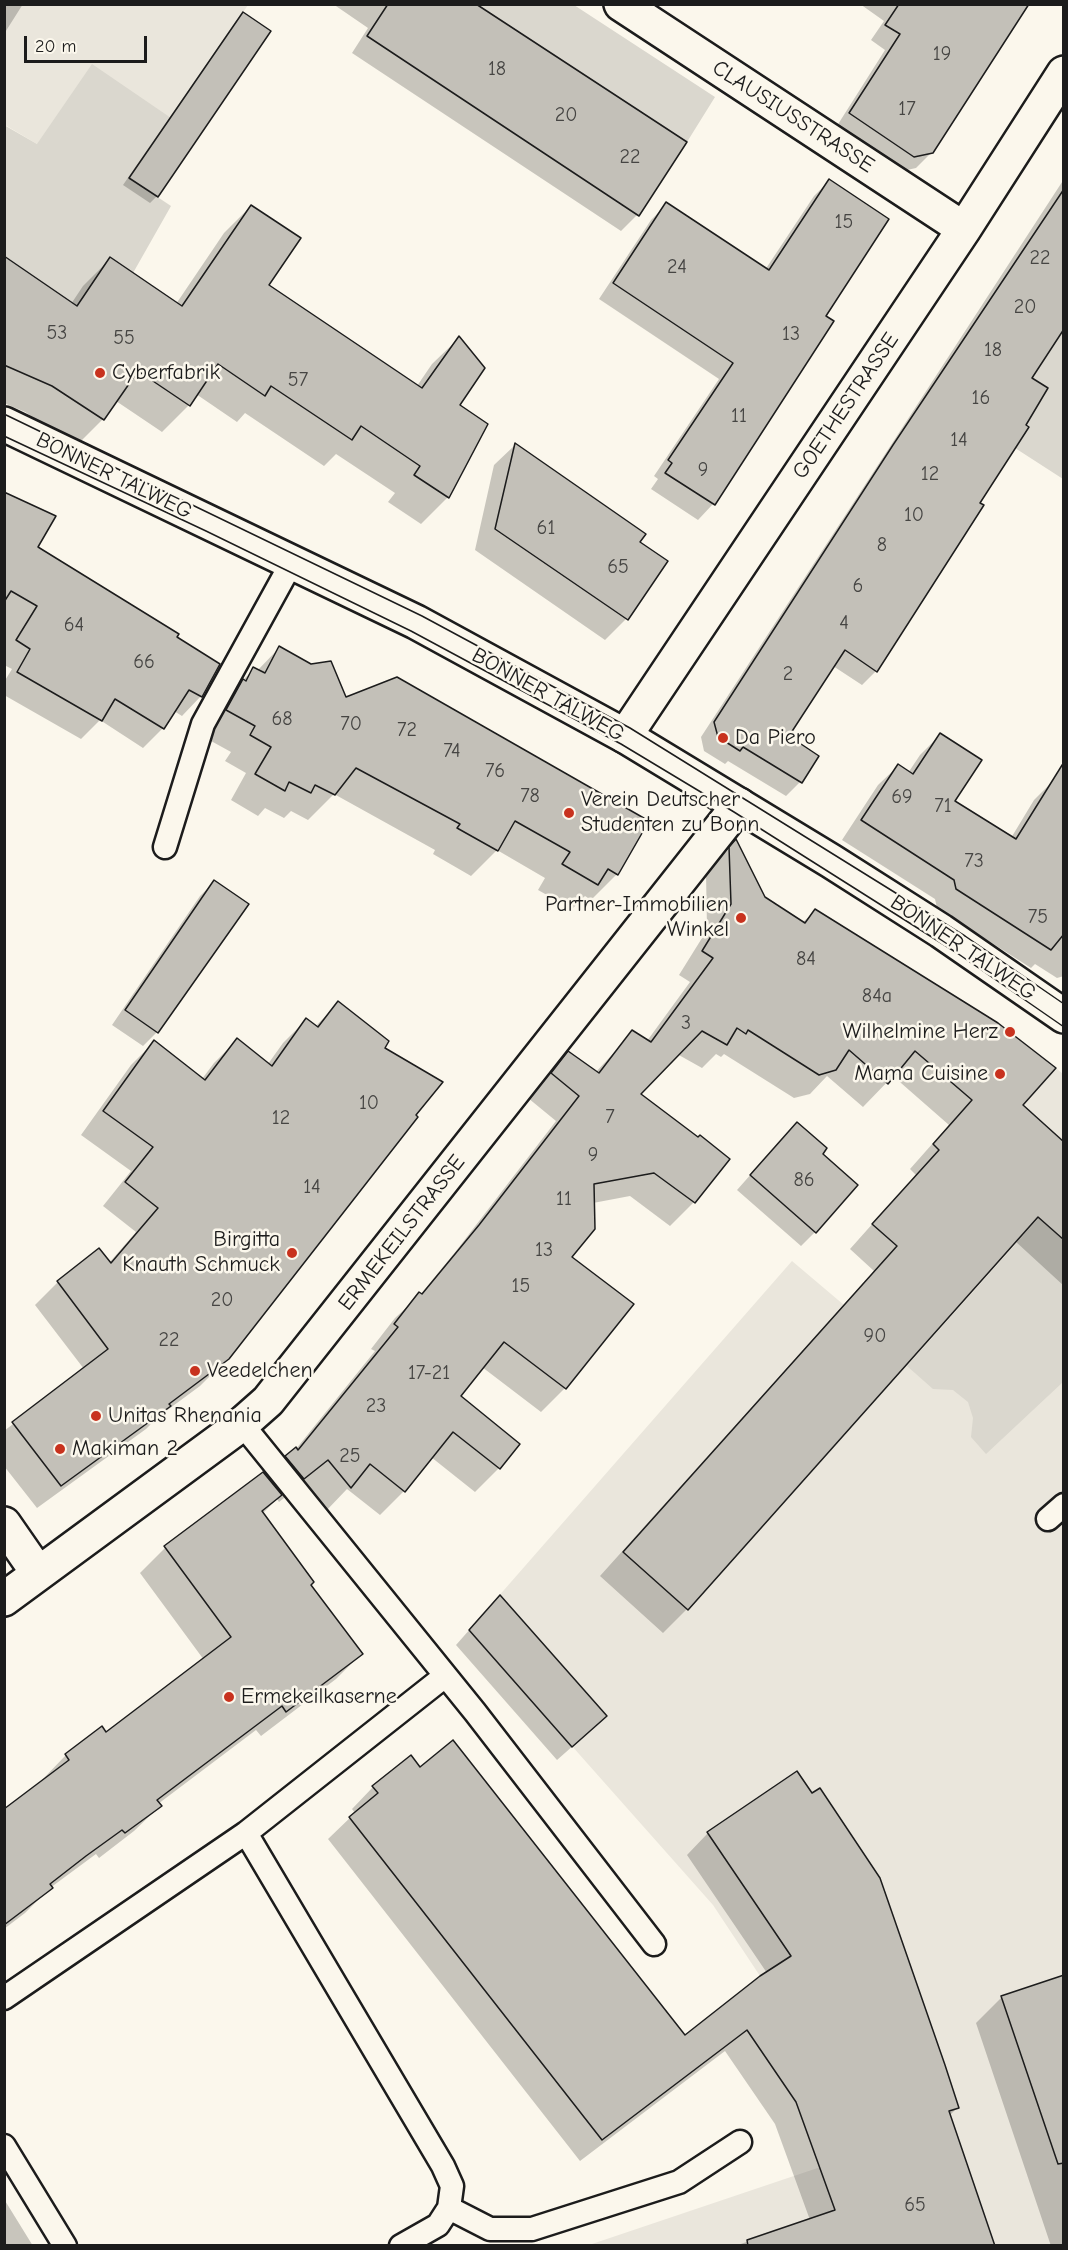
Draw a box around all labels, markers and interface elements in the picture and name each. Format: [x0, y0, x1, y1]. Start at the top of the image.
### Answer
scale bar [27, 24, 150, 62]
text: 20 m [35, 36, 76, 57]
house number: 19 [933, 42, 951, 66]
street label: CLAUSIUSSTRASSE [707, 55, 879, 179]
house number: 18 [488, 57, 506, 81]
house number: 17 [898, 97, 916, 121]
house number: 20 [555, 103, 577, 127]
house number: 22 [620, 145, 640, 169]
house number: 15 [835, 210, 853, 234]
house number: 22 [1030, 246, 1050, 270]
house number: 24 [667, 255, 687, 279]
house number: 20 [1014, 295, 1036, 319]
house number: 53 [47, 321, 67, 345]
house number: 13 [782, 322, 800, 346]
house number: 55 [113, 326, 135, 350]
street label: GOETHESTRASSE [787, 328, 905, 484]
house number: 18 [984, 338, 1002, 362]
place label: Cyberfabrik [112, 360, 220, 386]
marker: Cyberfabrik [93, 366, 107, 380]
house number: 57 [288, 368, 308, 392]
house number: 16 [972, 386, 990, 410]
house number: 11 [731, 404, 747, 428]
street label: BONNER TALWEG [32, 427, 196, 525]
house number: 14 [950, 428, 968, 452]
house number: 9 [698, 458, 708, 482]
house number: 12 [921, 462, 939, 486]
house number: 10 [904, 503, 924, 527]
house number: 61 [537, 516, 555, 540]
house number: 8 [877, 533, 887, 557]
house number: 65 [607, 555, 629, 579]
house number: 6 [853, 574, 863, 598]
house number: 4 [839, 611, 849, 635]
house number: 64 [64, 613, 84, 637]
street label: BONNER TALWEG [467, 642, 629, 748]
house number: 66 [133, 650, 155, 674]
house number: 2 [783, 662, 793, 686]
house number: 68 [271, 707, 293, 731]
house number: 70 [340, 712, 362, 736]
house number: 72 [397, 718, 417, 742]
place label: Da Piero [735, 725, 816, 751]
marker: Da Piero [716, 731, 730, 745]
house number: 74 [443, 739, 461, 763]
house number: 76 [485, 759, 505, 783]
house number: 78 [520, 784, 540, 808]
house number: 69 [891, 785, 913, 809]
place label: Verein Deutscher Studenten zu Bonn [581, 787, 759, 838]
house number: 71 [934, 794, 952, 818]
marker: Verein Deutscher Studenten zu Bonn [562, 806, 576, 820]
house number: 73 [964, 849, 984, 873]
street label: BONNER TALWEG [885, 889, 1041, 1007]
place label: Partner-Immobilien Winkel [545, 892, 729, 944]
house number: 75 [1028, 905, 1048, 929]
marker: Partner-Immobilien Winkel [734, 911, 748, 925]
house number: 84 [796, 947, 816, 971]
house number: 84a [862, 984, 892, 1008]
house number: 3 [681, 1011, 691, 1035]
place label: Wilhelmine Herz [843, 1019, 998, 1045]
marker: Wilhelmine Herz [1003, 1025, 1017, 1039]
place label: Mama Cuisine [854, 1061, 988, 1087]
marker: Mama Cuisine [993, 1067, 1007, 1081]
house number: 10 [359, 1091, 379, 1115]
house number: 7 [605, 1105, 615, 1129]
house number: 12 [272, 1106, 290, 1130]
house number: 9 [588, 1143, 598, 1167]
street label: ERMEKEILSTRASSE [333, 1150, 471, 1316]
house number: 86 [793, 1168, 815, 1192]
house number: 14 [303, 1175, 321, 1199]
house number: 11 [556, 1187, 572, 1211]
place label: Birgitta Knauth Schmuck [122, 1227, 280, 1278]
house number: 13 [535, 1238, 553, 1262]
marker: Birgitta Knauth Schmuck [285, 1246, 299, 1260]
house number: 15 [512, 1274, 530, 1298]
house number: 20 [211, 1288, 233, 1312]
house number: 90 [864, 1324, 886, 1348]
house number: 22 [159, 1328, 179, 1352]
place label: Veedelchen [207, 1358, 313, 1384]
house number: 17-21 [408, 1361, 450, 1385]
marker: Veedelchen [188, 1364, 202, 1378]
house number: 23 [366, 1394, 386, 1418]
place label: Unitas Rhenania [108, 1403, 262, 1429]
marker: Unitas Rhenania [89, 1409, 103, 1423]
place label: Makiman 2 [72, 1436, 178, 1462]
marker: Makiman 2 [53, 1442, 67, 1456]
house number: 25 [339, 1444, 361, 1468]
place label: Ermekeilkaserne [241, 1684, 397, 1710]
marker: Ermekeilkaserne [222, 1690, 236, 1704]
house number: 65 [904, 2193, 926, 2217]

